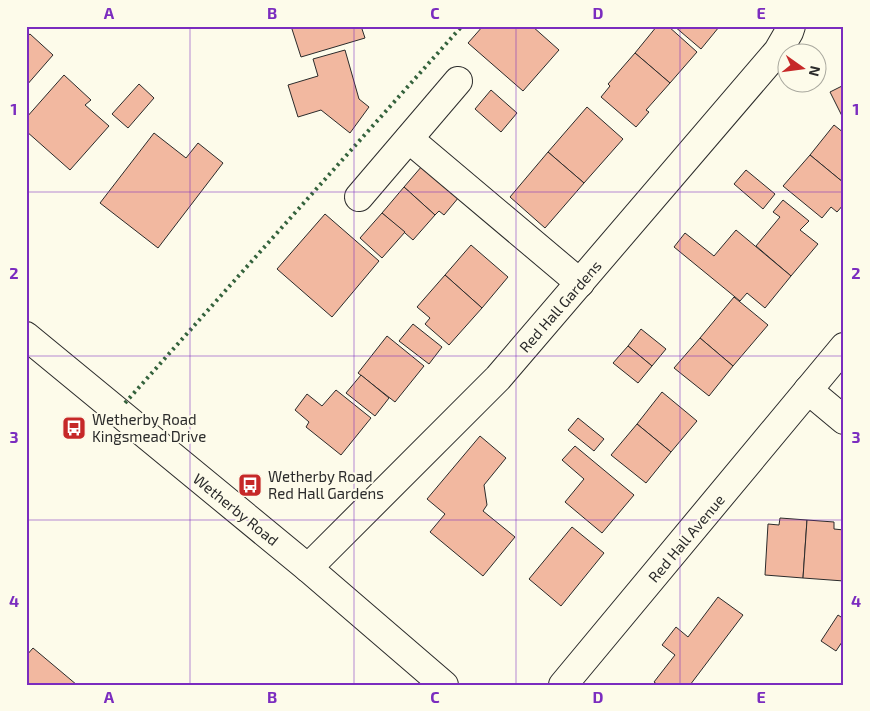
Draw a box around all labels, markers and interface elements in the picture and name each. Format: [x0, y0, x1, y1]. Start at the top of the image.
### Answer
text: A [104, 3, 115, 22]
text: B [267, 3, 277, 22]
text: C [430, 3, 440, 22]
text: D [593, 3, 604, 22]
text: E [756, 3, 766, 22]
north arrow [778, 42, 828, 92]
text: N [806, 64, 825, 78]
text: 1 [11, 99, 17, 118]
text: 1 [853, 99, 859, 118]
street label: Red Hall Gardens [515, 256, 605, 356]
text: 2 [9, 263, 19, 282]
text: 2 [851, 263, 861, 282]
place label: Wetherby Road Kingsmead Drive [92, 410, 206, 445]
bus stop icon: Wetherby Road Kingsmead Drive [61, 415, 87, 441]
text: 3 [9, 427, 19, 446]
text: 3 [851, 427, 861, 446]
place label: Wetherby Road Red Hall Gardens [268, 467, 384, 502]
street label: Wetherby Road [190, 469, 282, 549]
bus stop icon: Wetherby Road Red Hall Gardens [237, 472, 263, 498]
street label: Red Hall Avenue [644, 490, 728, 586]
text: 4 [9, 591, 19, 610]
text: 4 [851, 591, 861, 610]
text: A [104, 687, 115, 706]
text: B [267, 687, 277, 706]
text: C [430, 687, 440, 706]
text: D [593, 687, 604, 706]
text: E [756, 687, 766, 706]

